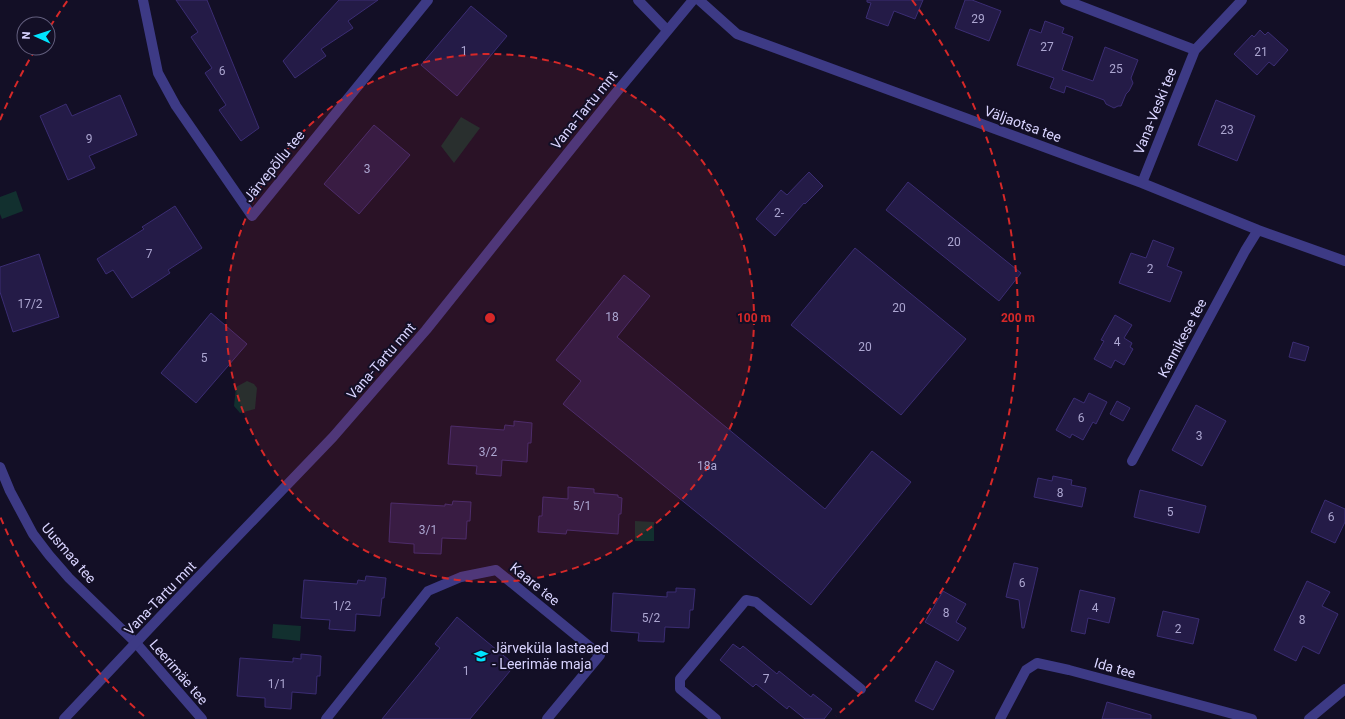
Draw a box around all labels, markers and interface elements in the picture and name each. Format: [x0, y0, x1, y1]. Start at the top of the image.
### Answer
house number: 29 [971, 12, 985, 26]
north arrow [16, 16, 56, 56]
text: N [20, 31, 33, 40]
house number: 27 [1040, 40, 1054, 54]
house number: 1 [461, 44, 467, 58]
house number: 21 [1254, 45, 1268, 59]
house number: 25 [1109, 62, 1123, 76]
house number: 6 [219, 64, 226, 78]
street label: Vana-Veski tee [1130, 65, 1180, 157]
street label: Vana-Tartu mnt [548, 67, 621, 152]
street label: Väljaotsa tee [982, 103, 1064, 145]
house number: 23 [1220, 123, 1234, 137]
street label: Järvepõllu tee [240, 127, 308, 205]
house number: 9 [86, 132, 92, 146]
house number: 3 [364, 162, 370, 176]
house number: 2- [774, 206, 785, 220]
house number: 20 [947, 235, 961, 249]
house number: 7 [146, 247, 153, 261]
house number: 2 [1147, 262, 1154, 276]
street label: Kannikese tee [1154, 296, 1210, 380]
house number: 17/2 [17, 297, 43, 311]
house number: 20 [892, 301, 906, 315]
house number: 18 [605, 310, 619, 324]
centre of rings [483, 311, 497, 325]
text: 100 m [737, 311, 771, 325]
text: 200 m [1001, 311, 1035, 325]
street label: Vana-Tartu mnt [343, 319, 419, 403]
house number: 4 [1114, 335, 1121, 349]
house number: 20 [858, 340, 872, 354]
house number: 5 [201, 351, 208, 365]
house number: 6 [1078, 411, 1085, 425]
house number: 3 [1196, 429, 1202, 443]
house number: 3/2 [479, 445, 497, 459]
house number: 18a [697, 459, 717, 473]
house number: 8 [1057, 486, 1064, 500]
house number: 5/1 [573, 499, 591, 513]
house number: 5 [1167, 505, 1174, 519]
house number: 6 [1328, 510, 1335, 524]
street label: Uusmaa tee [39, 520, 99, 586]
house number: 3/1 [419, 523, 437, 537]
street label: Vana-Tartu mnt [121, 558, 199, 638]
street label: Kaare tee [507, 559, 563, 609]
house number: 6 [1019, 576, 1026, 590]
house number: 1/2 [333, 599, 351, 613]
house number: 4 [1092, 601, 1099, 615]
house number: 8 [943, 606, 950, 620]
house number: 5/2 [642, 611, 660, 625]
house number: 8 [1299, 613, 1306, 627]
house number: 2 [1175, 622, 1182, 636]
street label: Leerimäe tee [146, 636, 212, 708]
place label: Järveküla lasteaed - Leerimäe maja [492, 640, 609, 672]
school or university icon: Järveküla lasteaed - Leerimäe maja [473, 648, 489, 664]
street label: Ida tee [1093, 654, 1137, 682]
house number: 1 [463, 664, 469, 678]
house number: 7 [763, 672, 770, 686]
house number: 1/1 [268, 677, 286, 691]

